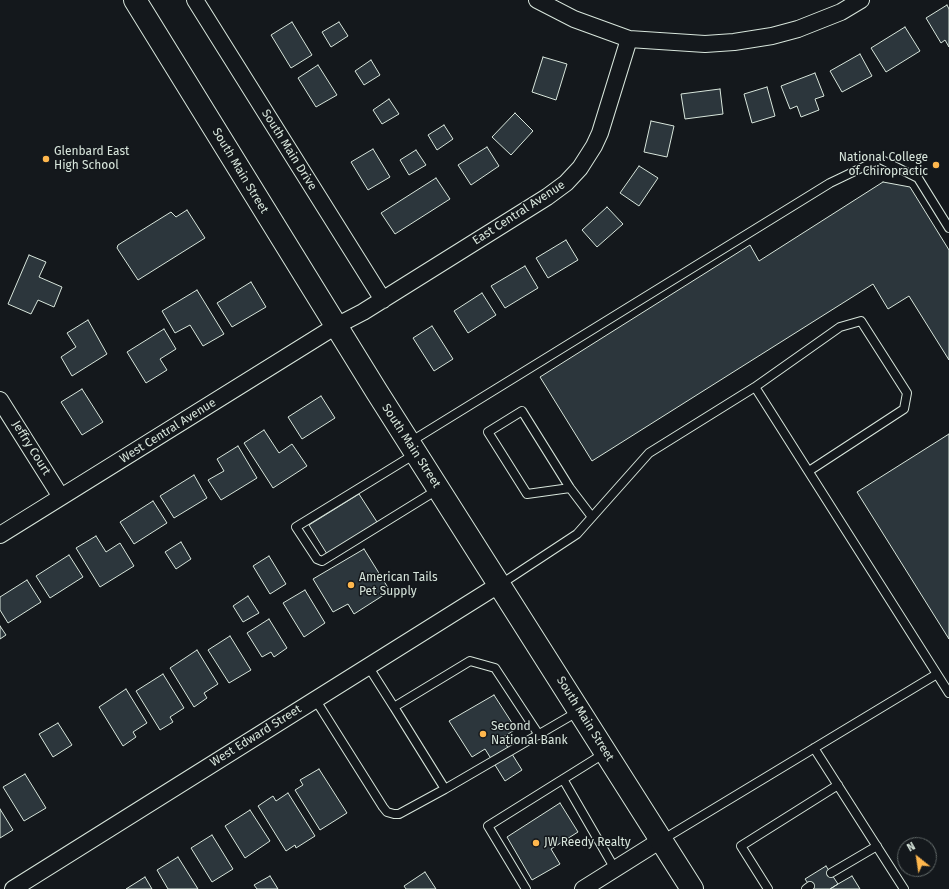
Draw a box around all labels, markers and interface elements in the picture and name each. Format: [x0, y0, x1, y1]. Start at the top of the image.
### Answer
street label: South Main Drive [258, 107, 320, 193]
street label: South Main Street [209, 126, 271, 216]
place label: Glenbard East High School [54, 145, 129, 173]
place label: National College of Chiropractic [839, 151, 928, 179]
marker: Glenbard East High School [41, 154, 51, 164]
marker: National College of Chiropractic [931, 160, 941, 170]
street label: East Central Avenue [470, 178, 568, 248]
street label: West Central Avenue [117, 395, 219, 467]
street label: South Main Street [379, 401, 443, 491]
street label: Jeffry Court [9, 418, 53, 478]
place label: American Tails Pet Supply [359, 571, 438, 599]
marker: American Tails Pet Supply [346, 580, 356, 590]
street label: South Main Street [553, 674, 617, 764]
street label: West Edward Street [208, 702, 304, 770]
place label: Second National Bank [491, 720, 568, 748]
marker: Second National Bank [478, 729, 488, 739]
place label: JW Reedy Realty [544, 836, 631, 850]
north arrow [897, 837, 937, 877]
marker: JW Reedy Realty [531, 838, 541, 848]
text: N [905, 840, 918, 854]

